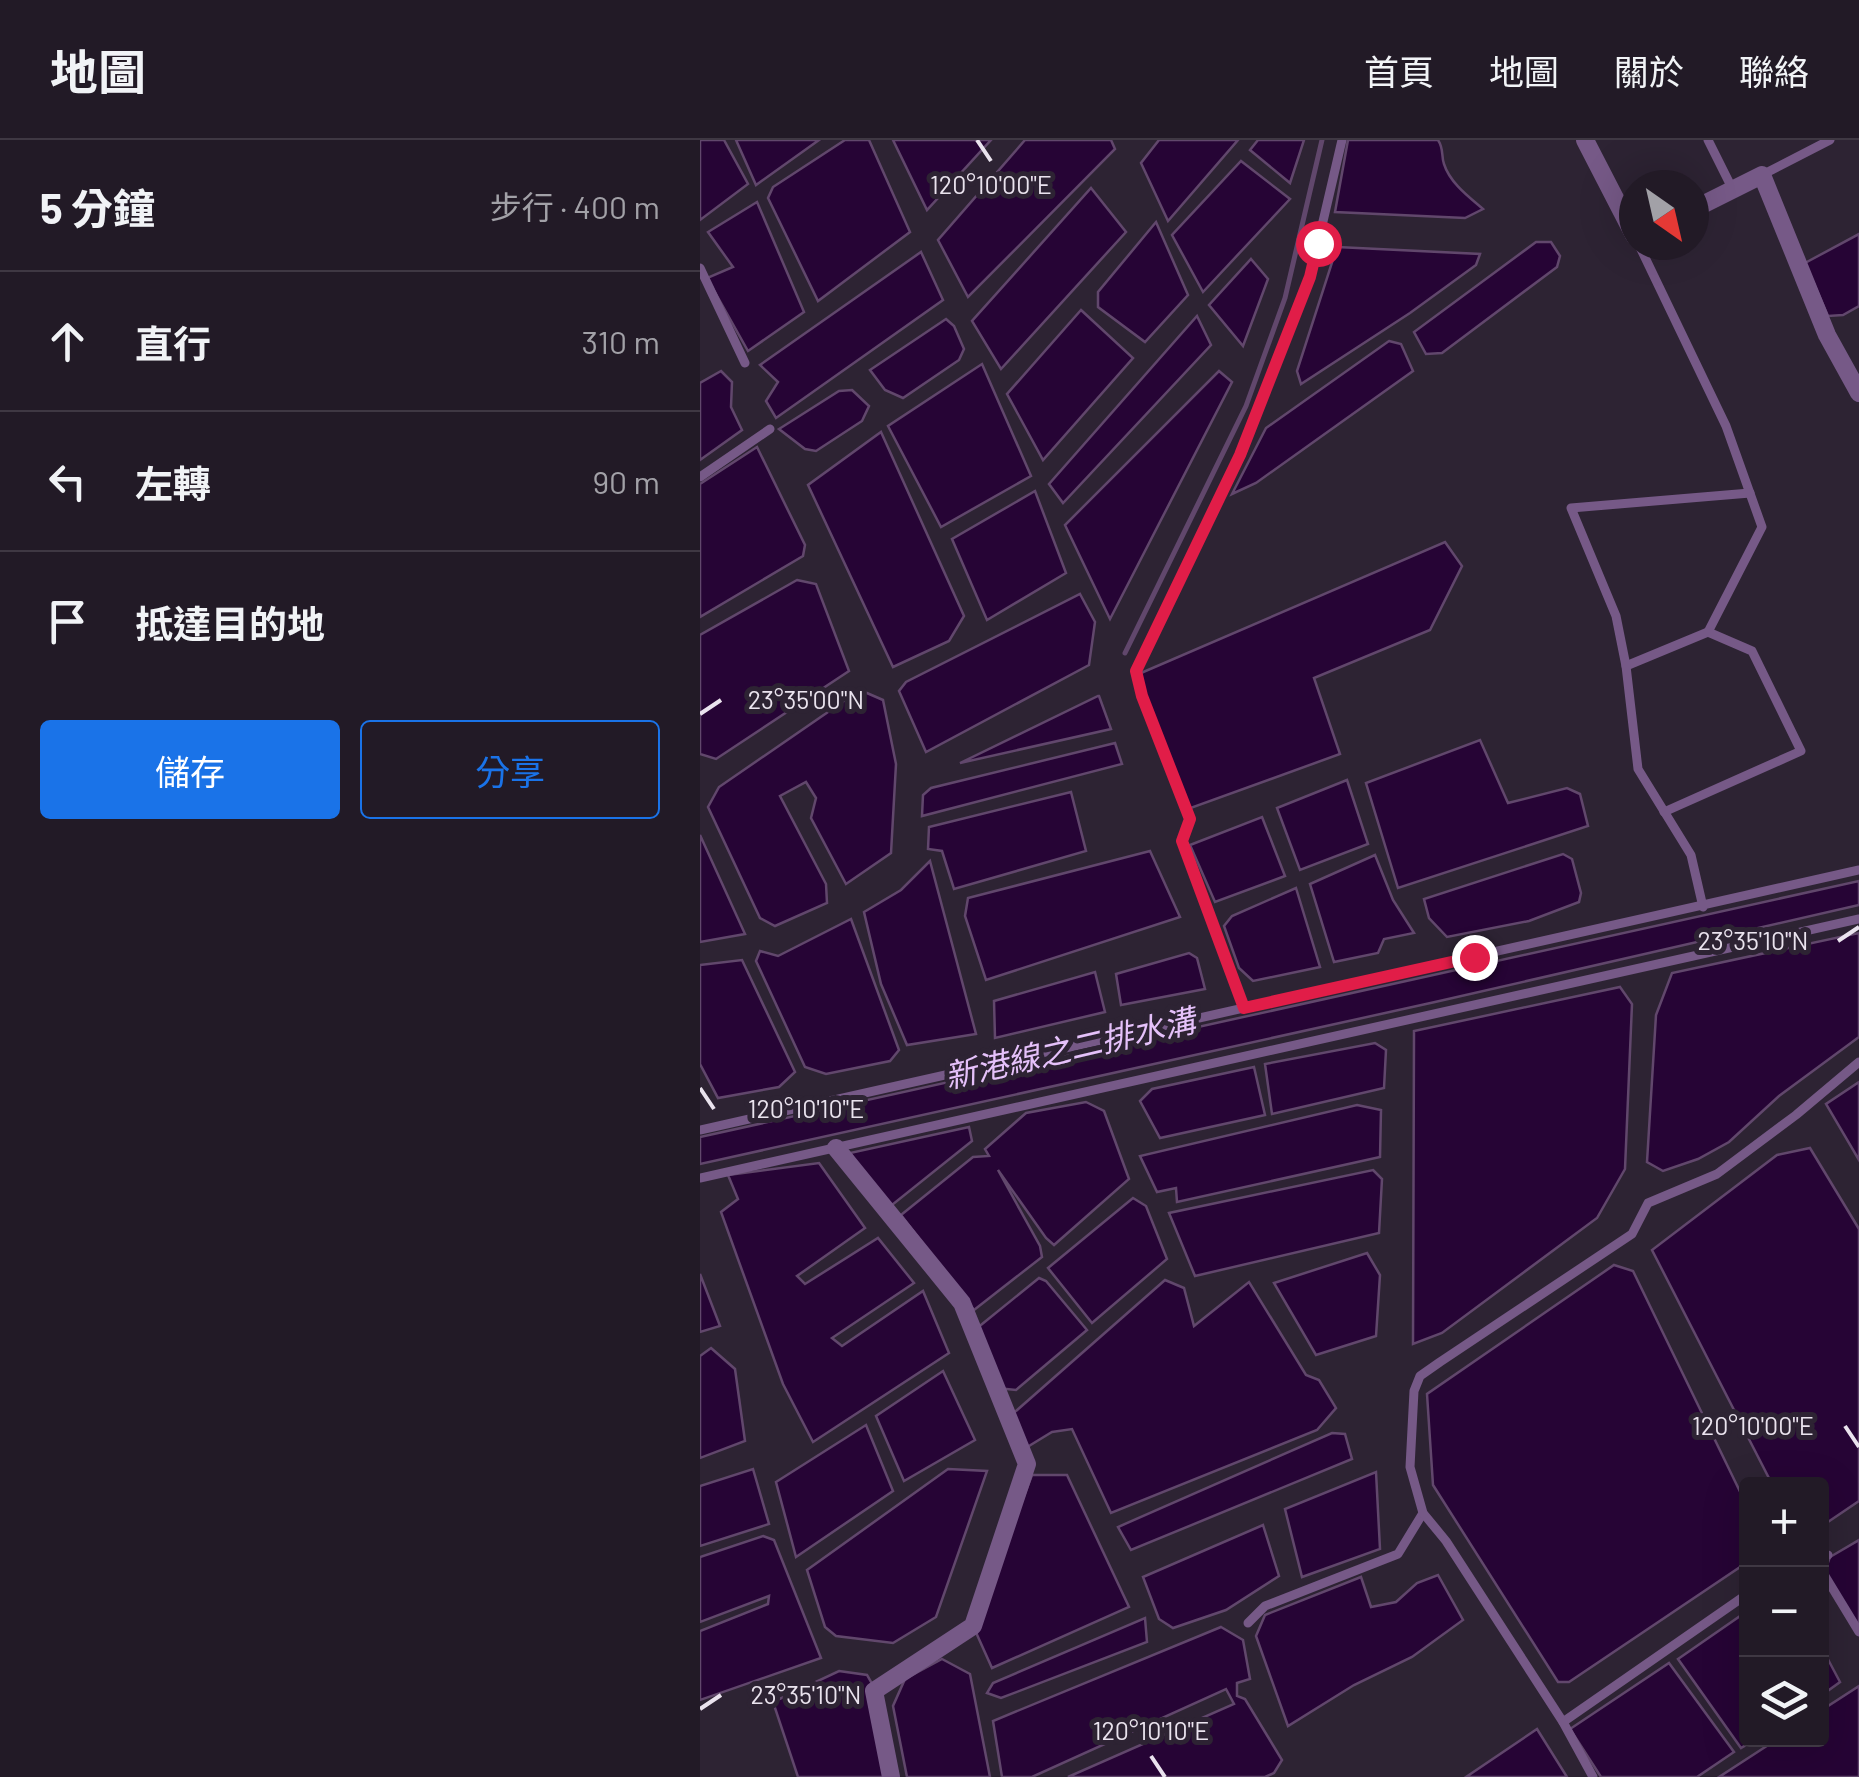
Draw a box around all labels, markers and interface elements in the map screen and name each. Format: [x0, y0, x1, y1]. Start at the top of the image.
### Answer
text: 地圖 [50, 42, 146, 100]
text: 首頁 [1364, 50, 1434, 92]
text: 地圖 [1489, 50, 1559, 92]
text: 關於 [1614, 50, 1684, 92]
text: 聯絡 [1739, 50, 1809, 92]
text: 120°10'00"E [930, 169, 1052, 199]
north arrow [1619, 170, 1709, 260]
text: 5 分鐘 [40, 182, 155, 232]
text: 步行 · 400 m [490, 187, 660, 225]
route start [1296, 221, 1342, 267]
icon: ahead [40, 314, 95, 369]
text: 直行 [135, 320, 211, 366]
text: 310 m [582, 322, 660, 360]
icon: left [40, 454, 95, 509]
text: 左轉 [135, 460, 211, 506]
text: 90 m [592, 462, 660, 500]
icon: arrive [40, 594, 95, 649]
text: 抵達目的地 [135, 600, 325, 646]
text: 23°35'00"N [748, 684, 864, 714]
button: 儲存 [40, 720, 340, 819]
button: 分享 [360, 720, 660, 819]
text: 23°35'10"N [1697, 925, 1809, 955]
route end [1452, 935, 1498, 981]
water label: 新港線之二排水溝 [941, 999, 1202, 1094]
text: 120°10'10"E [748, 1093, 864, 1123]
text: 120°10'00"E [1692, 1410, 1814, 1440]
map controls [1739, 1477, 1829, 1747]
button: + [1739, 1477, 1829, 1567]
button: − [1739, 1567, 1829, 1657]
button: layers [1739, 1657, 1829, 1747]
text: 23°35'10"N [750, 1679, 862, 1709]
text: 120°10'10"E [1093, 1715, 1209, 1745]

